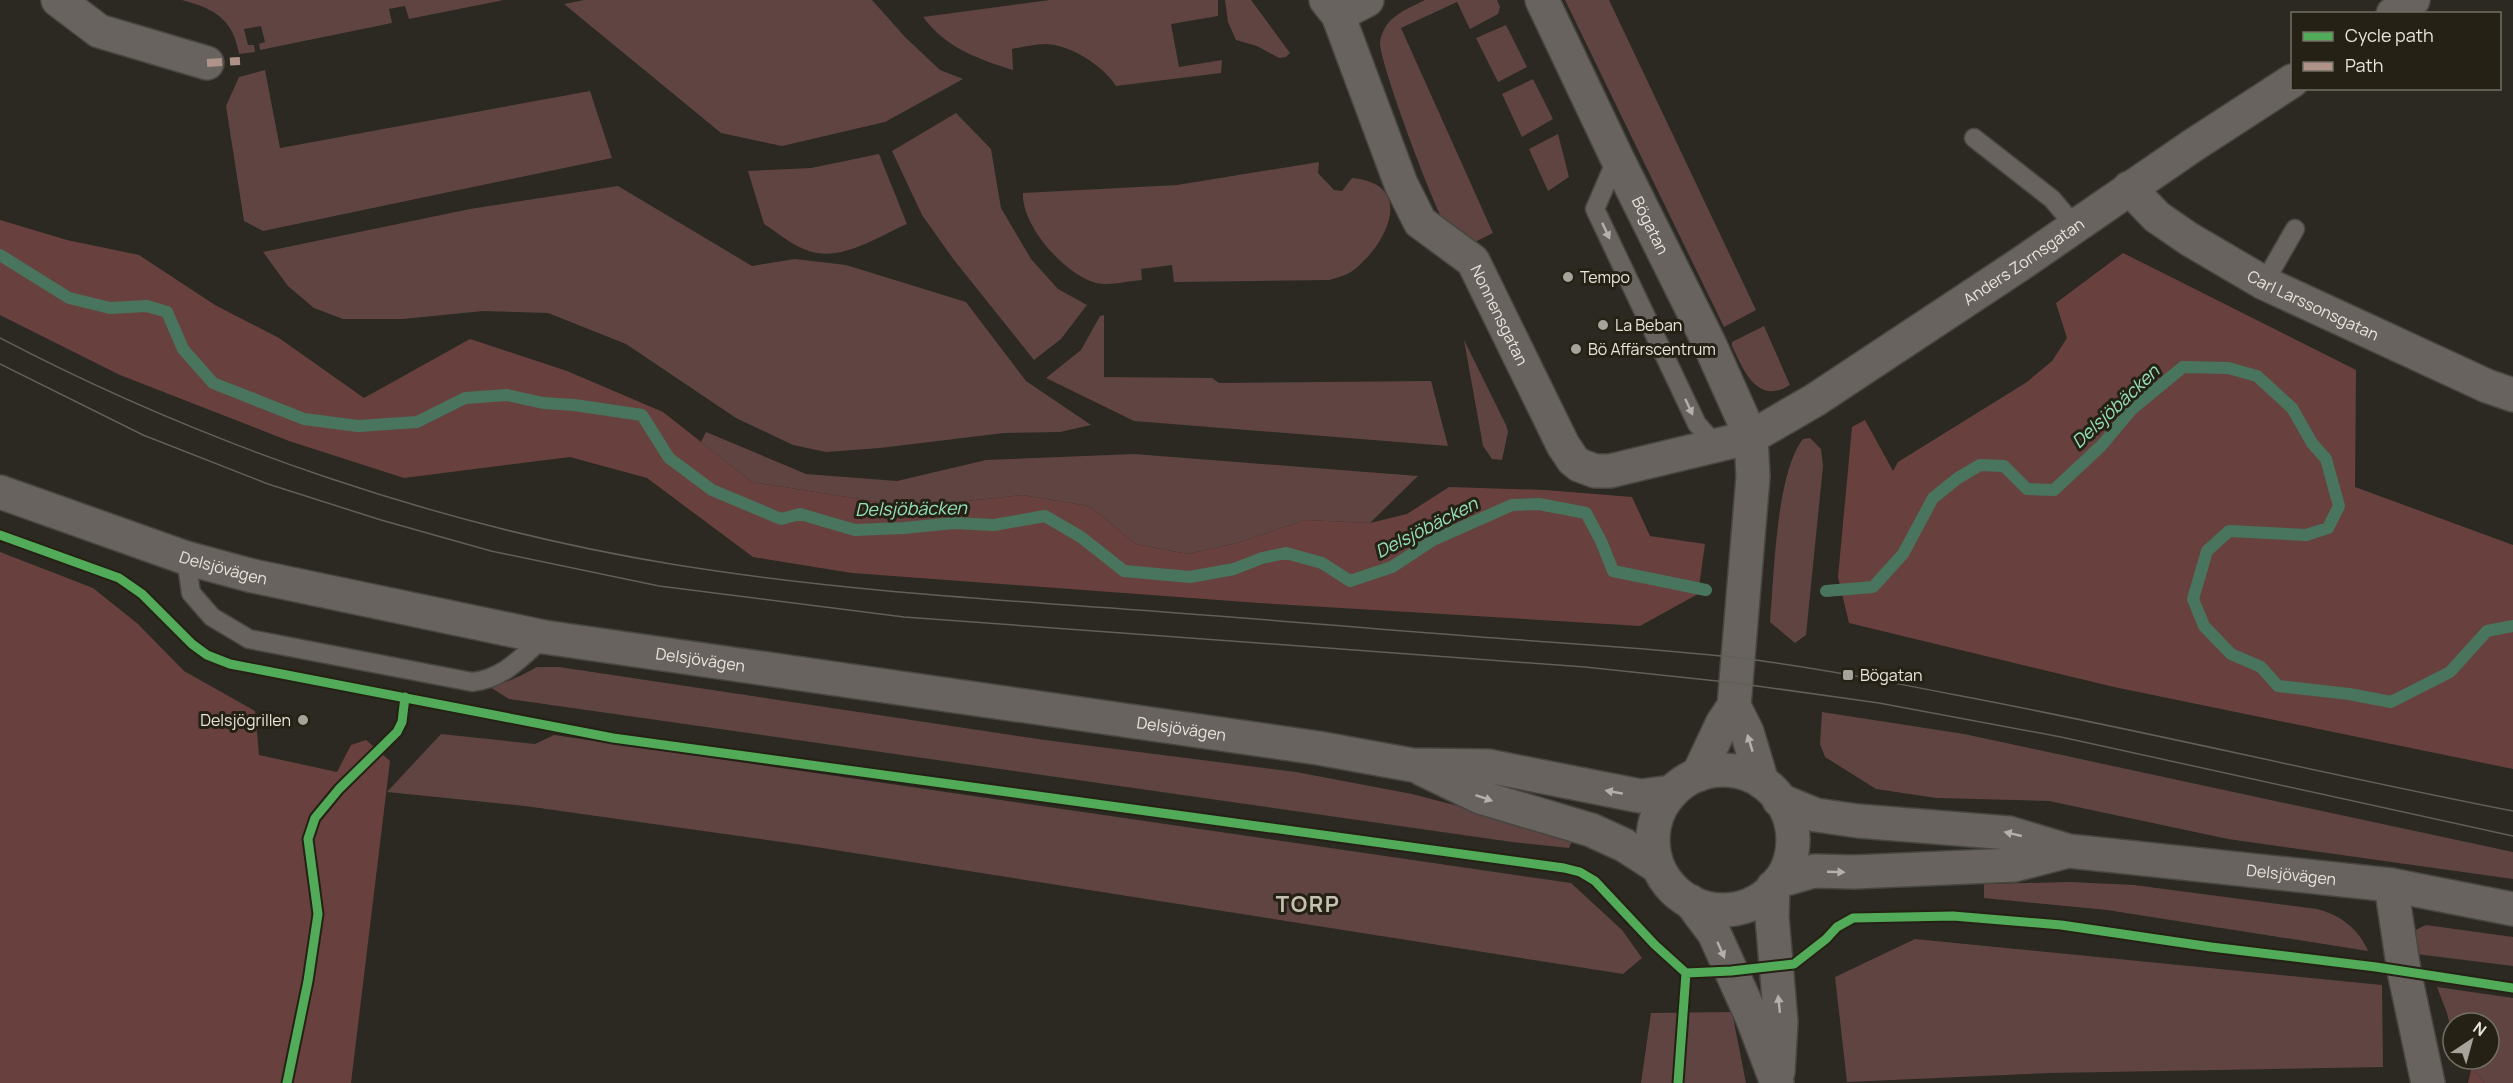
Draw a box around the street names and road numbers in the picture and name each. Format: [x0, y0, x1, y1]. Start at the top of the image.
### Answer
street label: Bögatan [1627, 192, 1674, 258]
street label: Anders Zornsgatan [1959, 213, 2088, 310]
street label: Nonnensgatan [1465, 261, 1533, 369]
street label: Carl Larssonsgatan [2243, 265, 2382, 346]
street label: Delsjövägen [176, 545, 269, 590]
street label: Delsjövägen [654, 642, 746, 677]
street label: Delsjövägen [1135, 711, 1228, 746]
street label: Delsjövägen [2245, 859, 2337, 890]

